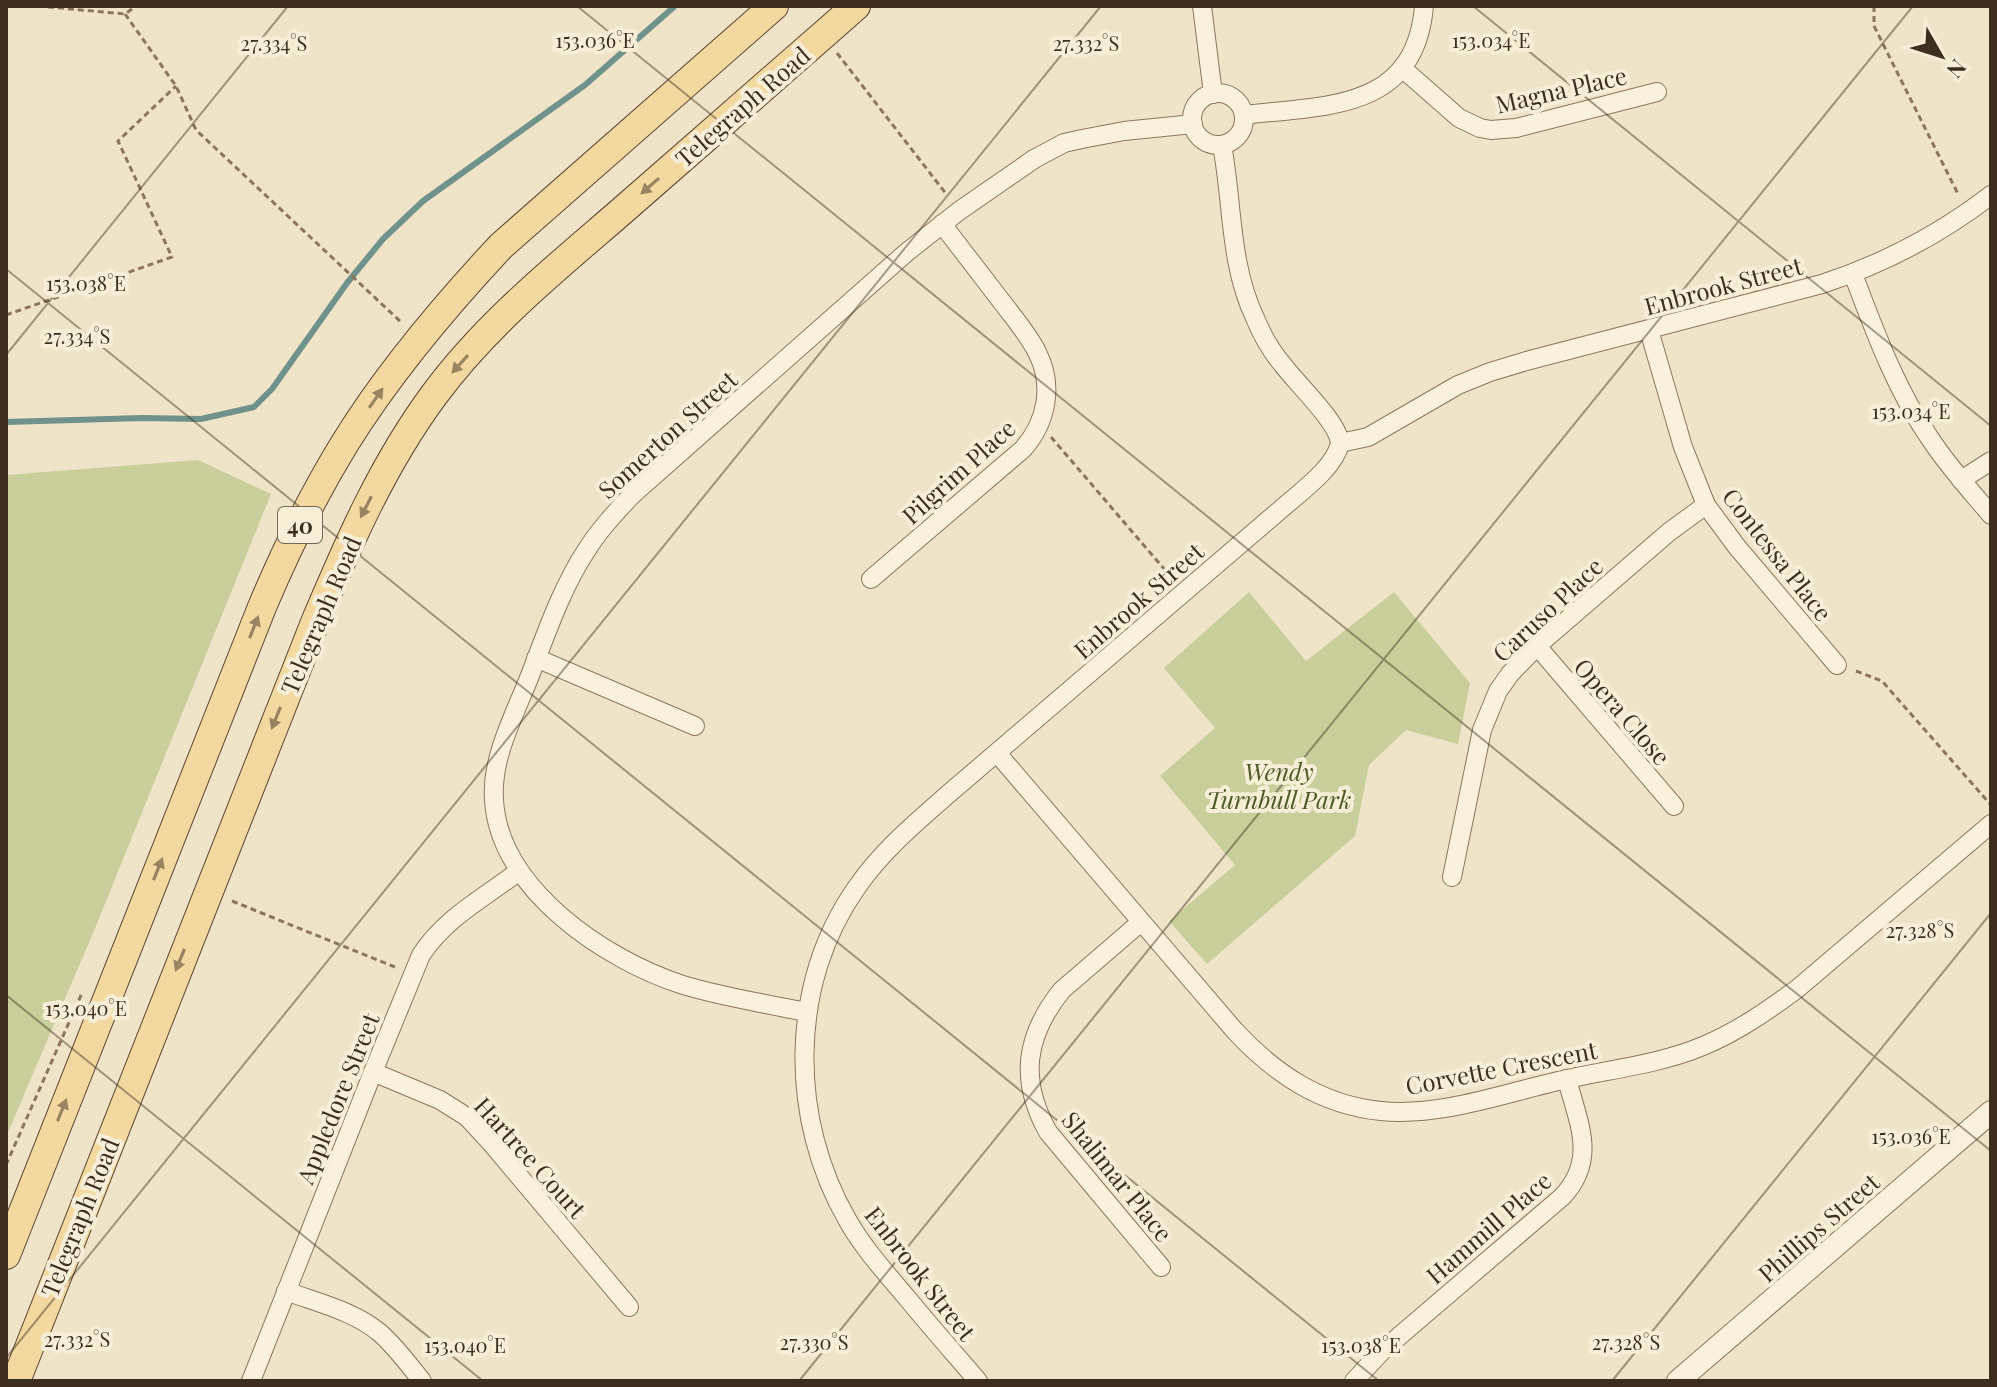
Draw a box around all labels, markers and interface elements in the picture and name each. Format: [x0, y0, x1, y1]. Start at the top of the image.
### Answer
north arrow [1901, 16, 1981, 96]
text: 153.036°E [555, 26, 635, 53]
text: 153.034°E [1452, 26, 1530, 53]
text: 27.334°S [241, 29, 307, 56]
text: 27.332°S [1053, 29, 1119, 56]
street label: Telegraph Road [668, 39, 816, 173]
text: N [1941, 54, 1974, 85]
street label: Magna Place [1492, 58, 1630, 120]
one-way arrow [640, 177, 660, 194]
street label: Enbrook Street [1641, 248, 1806, 321]
text: 153.038°E [46, 269, 126, 296]
text: 27.334°S [44, 322, 110, 349]
one-way arrow [452, 354, 470, 373]
street label: Somerton Street [591, 363, 744, 505]
one-way arrow [368, 387, 384, 409]
text: 153.034°E [1872, 397, 1950, 424]
street label: Pilgrim Place [895, 412, 1021, 530]
street label: Contessa Place [1716, 481, 1840, 627]
one-way arrow [359, 496, 373, 519]
road number: 40 [278, 507, 322, 543]
street label: Telegraph Road [272, 531, 368, 699]
street label: Enbrook Street [1066, 534, 1210, 665]
street label: Caruso Place [1485, 550, 1609, 668]
one-way arrow [248, 615, 261, 639]
street label: Opera Close [1568, 651, 1678, 771]
one-way arrow [270, 706, 283, 730]
park label: Wendy Turnbull Park [1207, 755, 1351, 815]
one-way arrow [152, 856, 165, 880]
text: 27.328°S [1886, 916, 1954, 943]
one-way arrow [174, 948, 187, 972]
text: 153.040°E [45, 994, 127, 1021]
street label: Appledore Street [288, 1007, 386, 1189]
street label: Corvette Crescent [1403, 1033, 1600, 1101]
street label: Hartree Court [468, 1090, 594, 1225]
one-way arrow [56, 1098, 69, 1122]
street label: Shalimar Place [1056, 1104, 1180, 1248]
text: 153.036°E [1871, 1122, 1951, 1149]
street label: Telegraph Road [33, 1133, 125, 1301]
street label: Hammill Place [1419, 1164, 1557, 1290]
street label: Phillips Street [1751, 1165, 1886, 1289]
street label: Enbrook Street [859, 1199, 984, 1347]
text: 27.332°S [44, 1325, 110, 1352]
text: 27.330°S [780, 1328, 848, 1355]
text: 27.328°S [1592, 1328, 1660, 1355]
text: 153.040°E [424, 1331, 506, 1358]
text: 153.038°E [1321, 1331, 1401, 1358]

